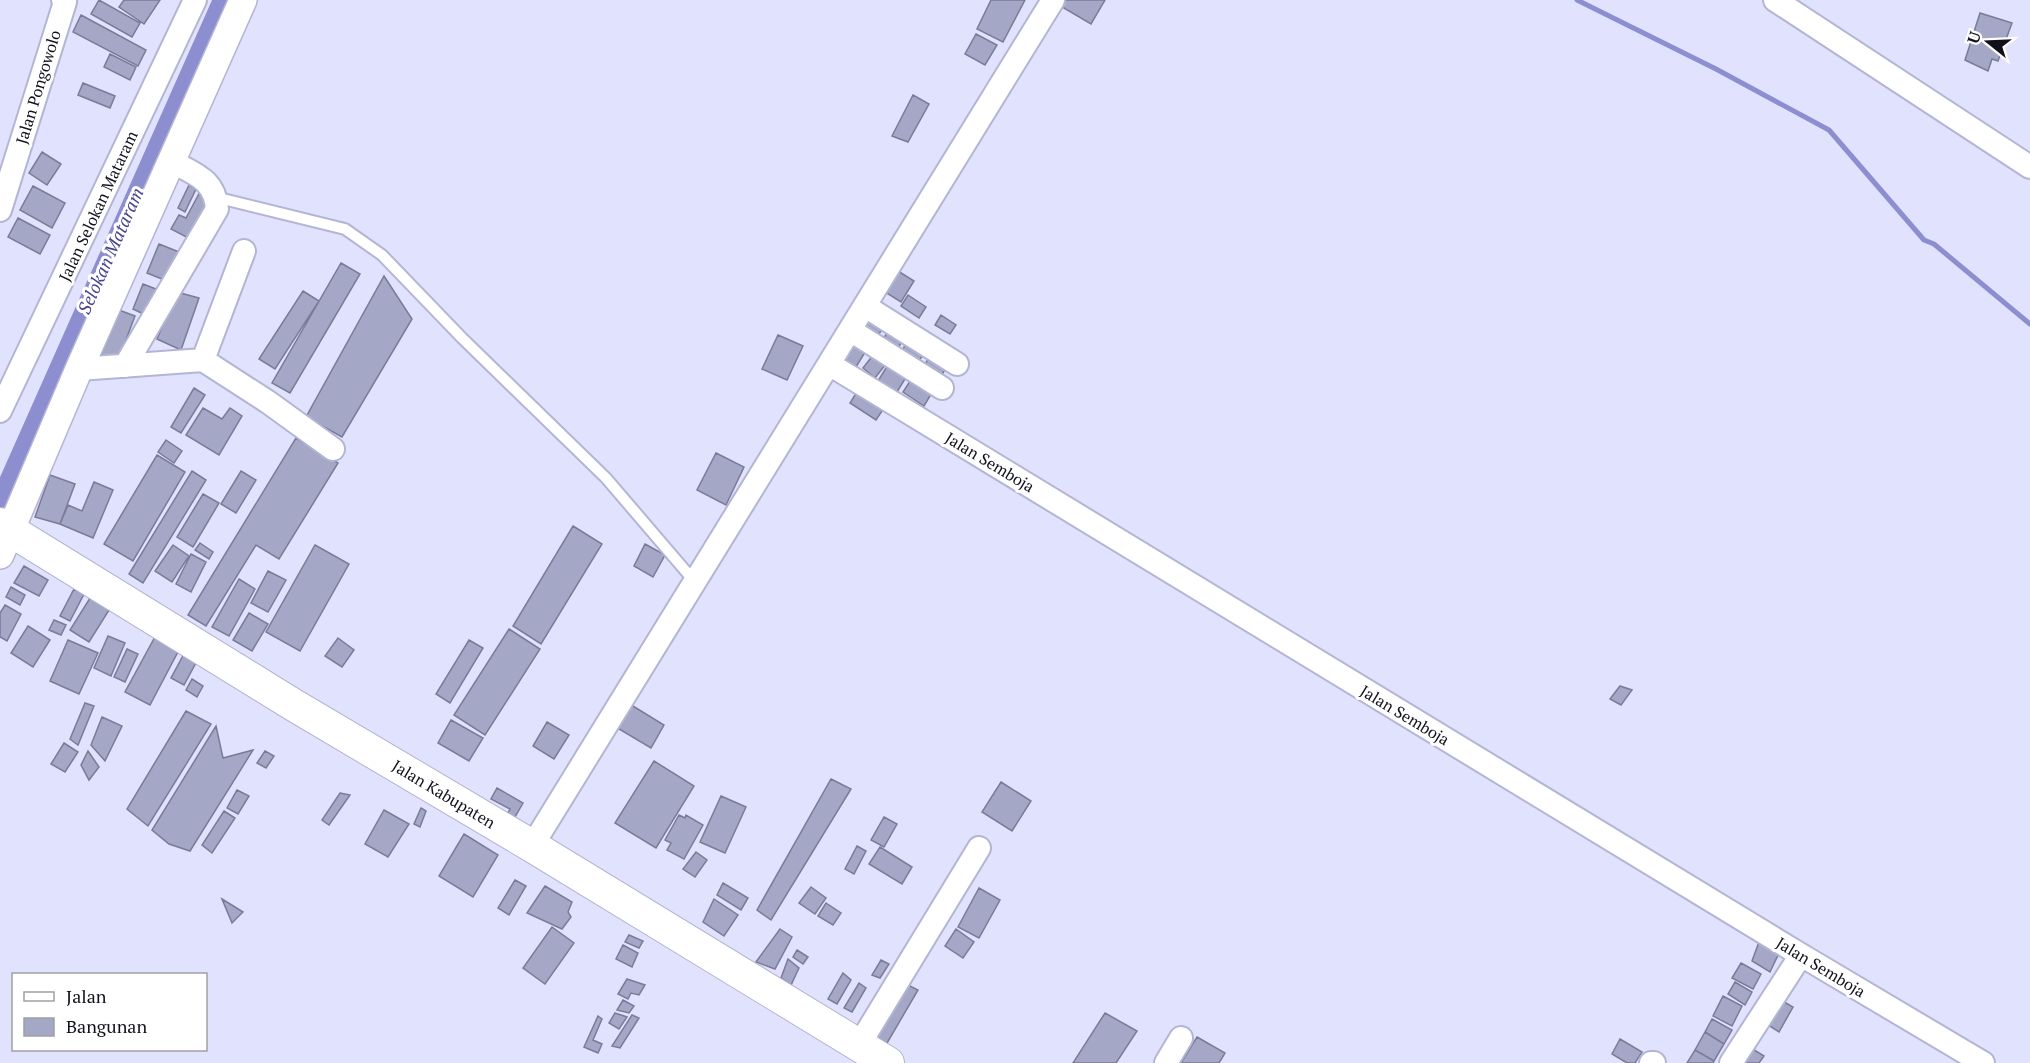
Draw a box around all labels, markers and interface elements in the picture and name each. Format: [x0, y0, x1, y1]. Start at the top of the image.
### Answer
north arrow [1958, 12, 2018, 72]
street label: Jalan Pongowolo [10, 27, 66, 147]
text: U [1962, 28, 1986, 46]
street label: Jalan Selokan Mataram [55, 128, 141, 284]
water label: Selokan Mataram [73, 185, 149, 317]
street label: Jalan Semboja [941, 427, 1039, 497]
street label: Jalan Semboja [1356, 680, 1454, 750]
street label: Jalan Kabupaten [388, 754, 500, 834]
street label: Jalan Semboja [1772, 932, 1870, 1002]
legend [12, 973, 207, 1051]
text: Jalan [66, 984, 107, 1008]
text: Bangunan [66, 1014, 147, 1038]

